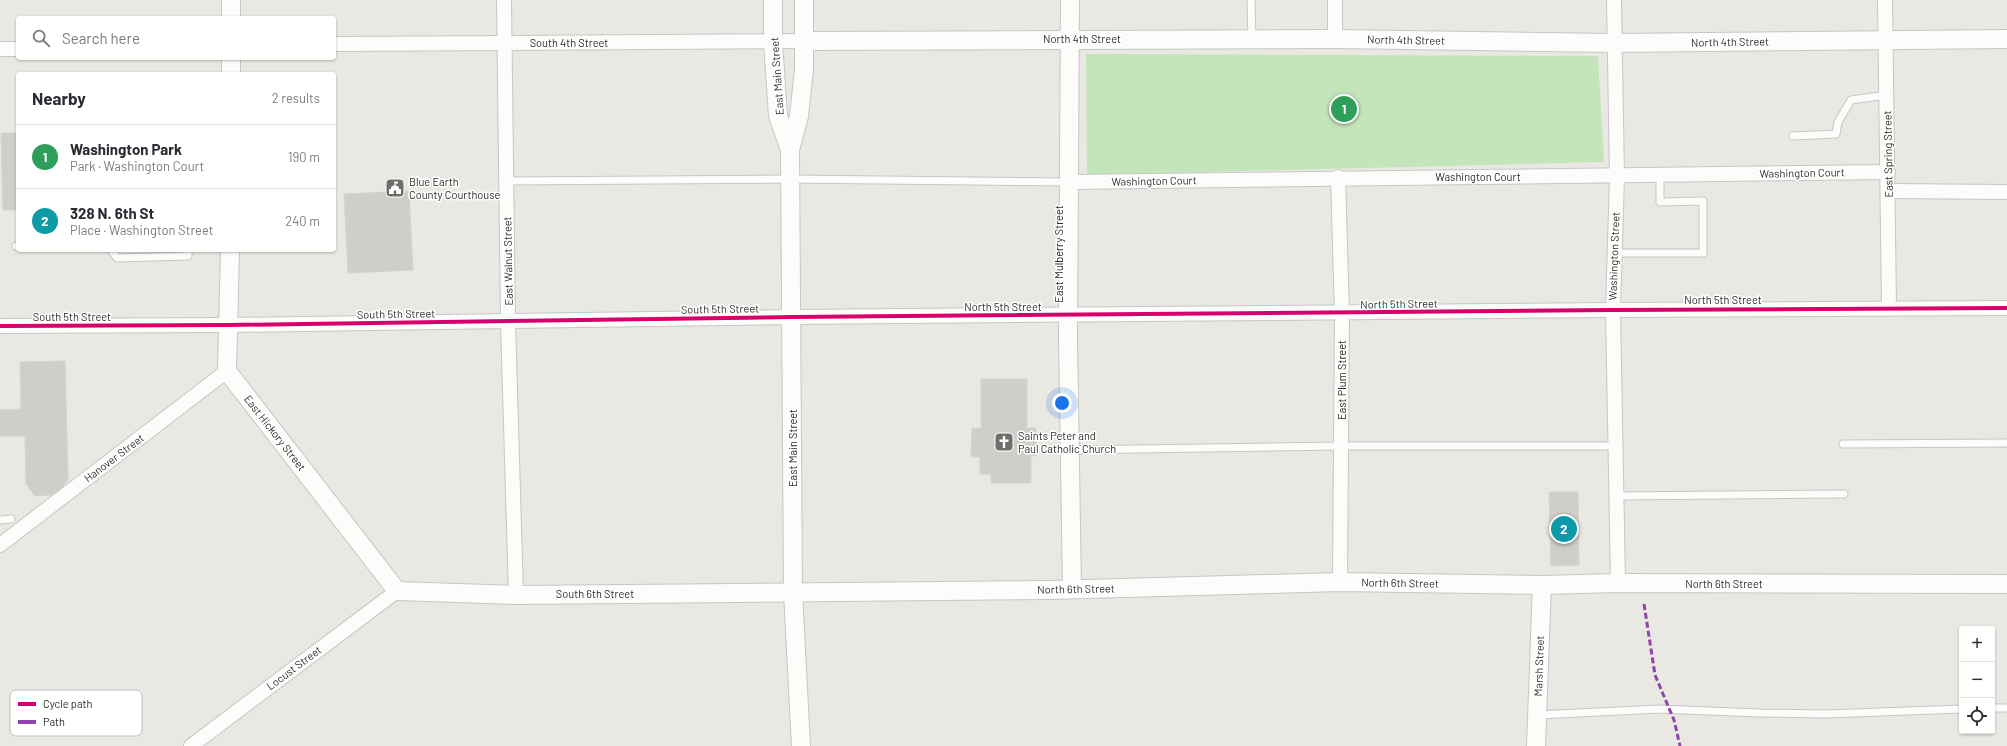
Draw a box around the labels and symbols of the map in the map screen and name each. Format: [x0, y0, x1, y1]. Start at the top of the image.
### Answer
street label: North 4th Street [1043, 32, 1121, 45]
street label: North 4th Street [1367, 32, 1445, 47]
street label: North 4th Street [1691, 34, 1769, 49]
street label: South 4th Street [530, 36, 608, 49]
street label: East Main Street [767, 37, 786, 116]
pin: 1 [1331, 94, 1357, 124]
street label: East Spring Street [1880, 110, 1895, 198]
street label: Washington Court [1759, 165, 1845, 180]
street label: Washington Court [1435, 170, 1521, 183]
street label: Washington Court [1111, 173, 1197, 188]
place label: Blue Earth County Courthouse [409, 175, 501, 201]
public building icon: Blue Earth County Courthouse [384, 177, 406, 199]
street label: East Mulberry Street [1052, 205, 1065, 303]
street label: Washington Street [1605, 211, 1622, 300]
street label: East Walnut Street [500, 216, 515, 306]
street label: North 5th Street [1684, 293, 1762, 306]
street label: North 5th Street [1360, 296, 1438, 311]
street label: North 5th Street [964, 300, 1042, 313]
street label: South 5th Street [681, 301, 759, 316]
street label: South 5th Street [357, 306, 435, 321]
street label: South 5th Street [33, 310, 111, 323]
street label: East Plum Street [1335, 340, 1348, 420]
street label: East Hickory Street [242, 392, 309, 473]
your location [1052, 393, 1072, 413]
street label: East Main Street [786, 409, 799, 487]
place label: Saints Peter and Paul Catholic Church [1018, 429, 1116, 455]
street label: Hanover Street [81, 431, 146, 484]
church icon: Saints Peter and Paul Catholic Church [993, 431, 1015, 453]
pin: 2 [1551, 514, 1577, 544]
street label: North 6th Street [1361, 575, 1439, 590]
street label: North 6th Street [1685, 577, 1763, 590]
street label: North 6th Street [1037, 581, 1115, 596]
street label: South 6th Street [556, 587, 634, 600]
street label: Marsh Street [1531, 635, 1546, 697]
street label: Locust Street [264, 643, 324, 692]
legend [10, 690, 142, 736]
text: Cycle path [43, 697, 93, 710]
text: Path [43, 715, 65, 728]

